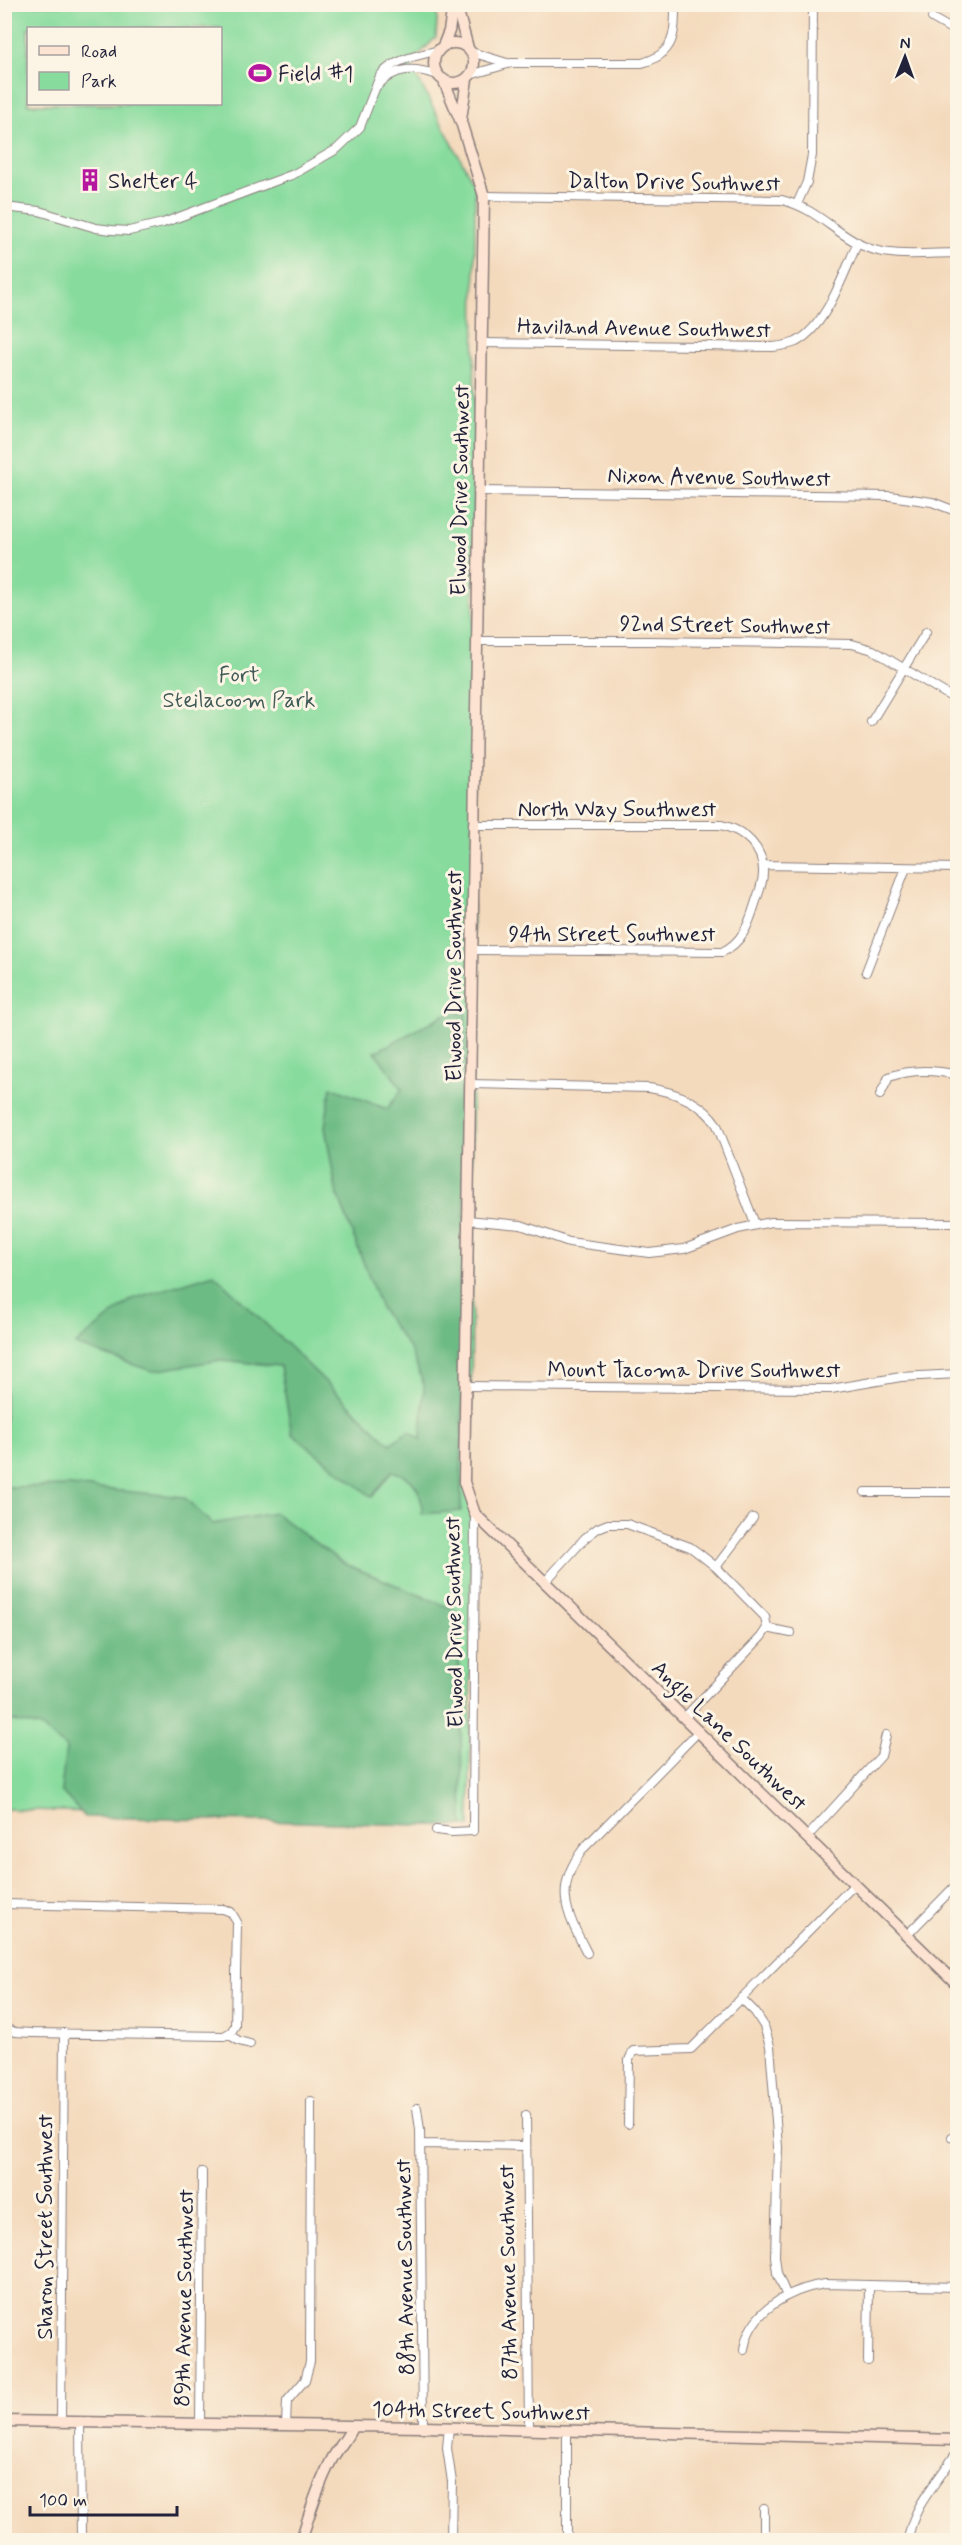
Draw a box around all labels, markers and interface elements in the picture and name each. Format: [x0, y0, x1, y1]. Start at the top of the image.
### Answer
legend [27, 27, 222, 105]
north arrow [875, 27, 935, 87]
text: N [900, 33, 911, 54]
text: Road [81, 40, 117, 64]
sports icon: Field #1 [247, 60, 273, 86]
place label: Field #1 [278, 61, 353, 89]
text: Park [81, 70, 117, 94]
building icon: Shelter 4 [77, 167, 103, 193]
street label: Dalton Drive Southwest [567, 167, 780, 199]
place label: Shelter 4 [108, 168, 198, 196]
street label: Haviland Avenue Southwest [517, 313, 771, 345]
street label: Elwood Drive Southwest [445, 384, 477, 596]
street label: Nixon Avenue Southwest [607, 462, 831, 494]
street label: 92nd Street Southwest [619, 610, 831, 642]
park label: Fort Steilacoom Park [163, 662, 316, 715]
street label: North Way Southwest [518, 796, 716, 824]
street label: Elwood Drive Southwest [441, 870, 469, 1082]
street label: 94th Street Southwest [509, 921, 716, 949]
street label: Mount Tacoma Drive Southwest [548, 1357, 840, 1385]
street label: Elwood Drive Southwest [439, 1516, 471, 1728]
street label: Angle Lane Southwest [643, 1655, 812, 1820]
street label: Sharon Street Southwest [32, 2114, 60, 2340]
street label: 88th Avenue Southwest [390, 2158, 422, 2376]
street label: 87th Avenue Southwest [493, 2164, 525, 2380]
street label: 89th Avenue Southwest [169, 2189, 201, 2407]
street label: 104th Street Southwest [372, 2396, 590, 2428]
scale bar [30, 2479, 177, 2517]
text: 100 m [39, 2489, 87, 2513]

